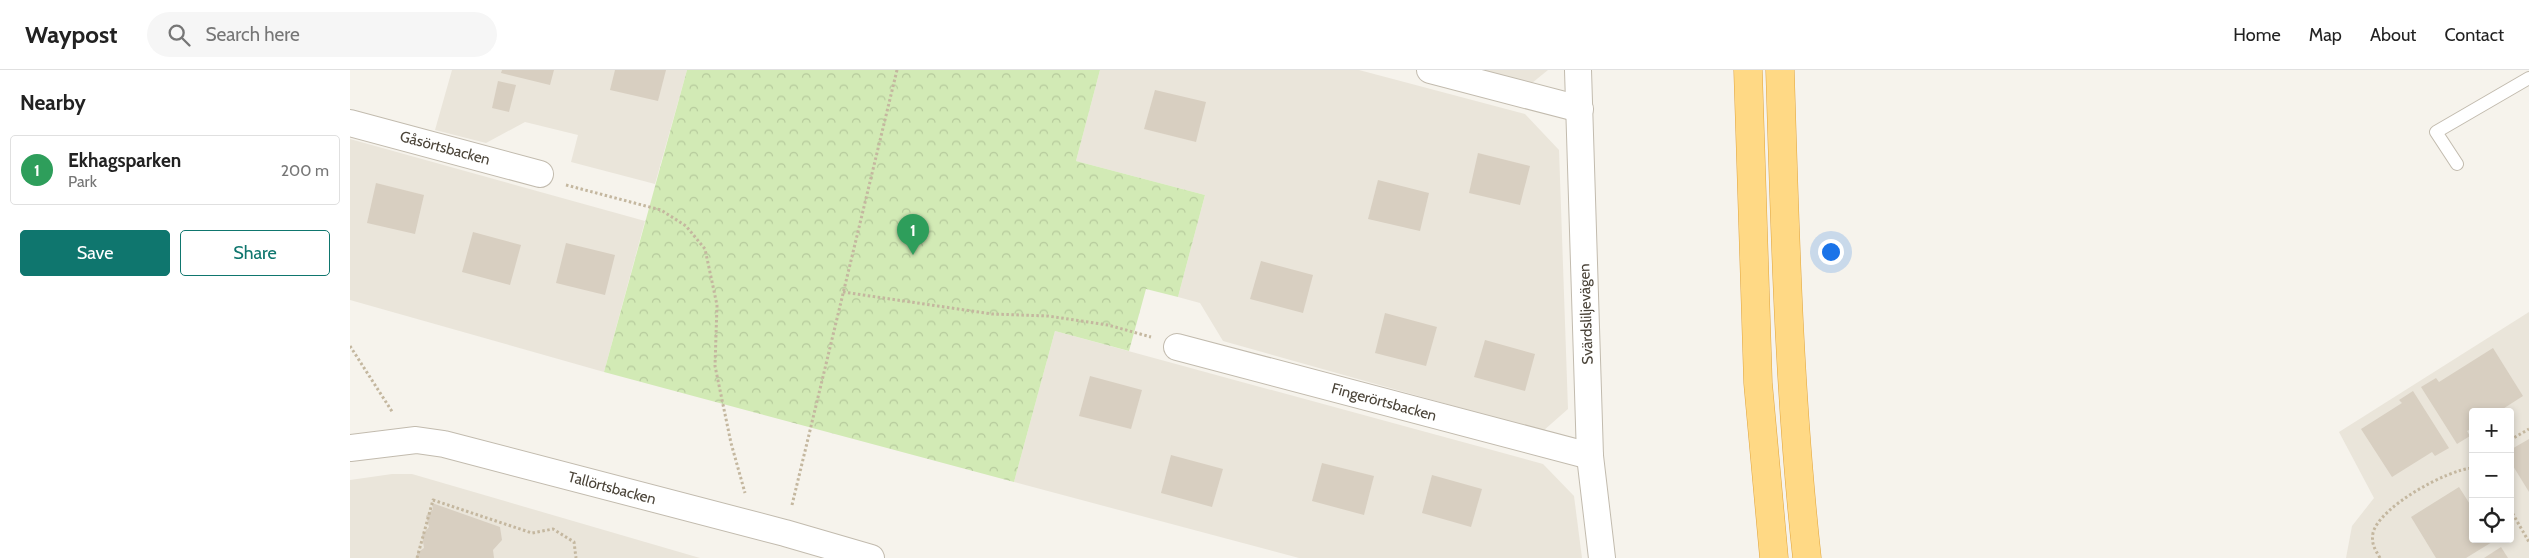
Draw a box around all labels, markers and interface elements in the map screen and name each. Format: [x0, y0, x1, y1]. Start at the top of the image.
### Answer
search box [147, 12, 497, 57]
text: Waypost [25, 20, 117, 49]
icon: search [165, 21, 193, 49]
text: Search here [205, 23, 300, 46]
text: Home [2233, 24, 2281, 46]
text: Map [2309, 24, 2342, 46]
text: About [2370, 24, 2416, 46]
text: Contact [2444, 24, 2504, 46]
text: Nearby [20, 90, 86, 115]
street label: Gåsörtsbacken [398, 127, 492, 169]
text: Ekhagsparken [68, 149, 181, 172]
text: 1 [34, 161, 40, 180]
text: 200 m [281, 161, 329, 180]
text: Park [68, 172, 97, 191]
pin: 1 [897, 214, 929, 255]
button: Save [20, 230, 170, 276]
button: Share [180, 230, 330, 276]
your location [1818, 239, 1844, 265]
street label: Svärdsliljevägen [1575, 263, 1597, 365]
street label: Fingerörtsbacken [1329, 379, 1439, 425]
map controls [2469, 408, 2514, 543]
button: + [2469, 408, 2514, 453]
button: − [2469, 453, 2514, 498]
street label: Tallörtsbacken [566, 468, 658, 508]
button: locate [2469, 498, 2514, 543]

